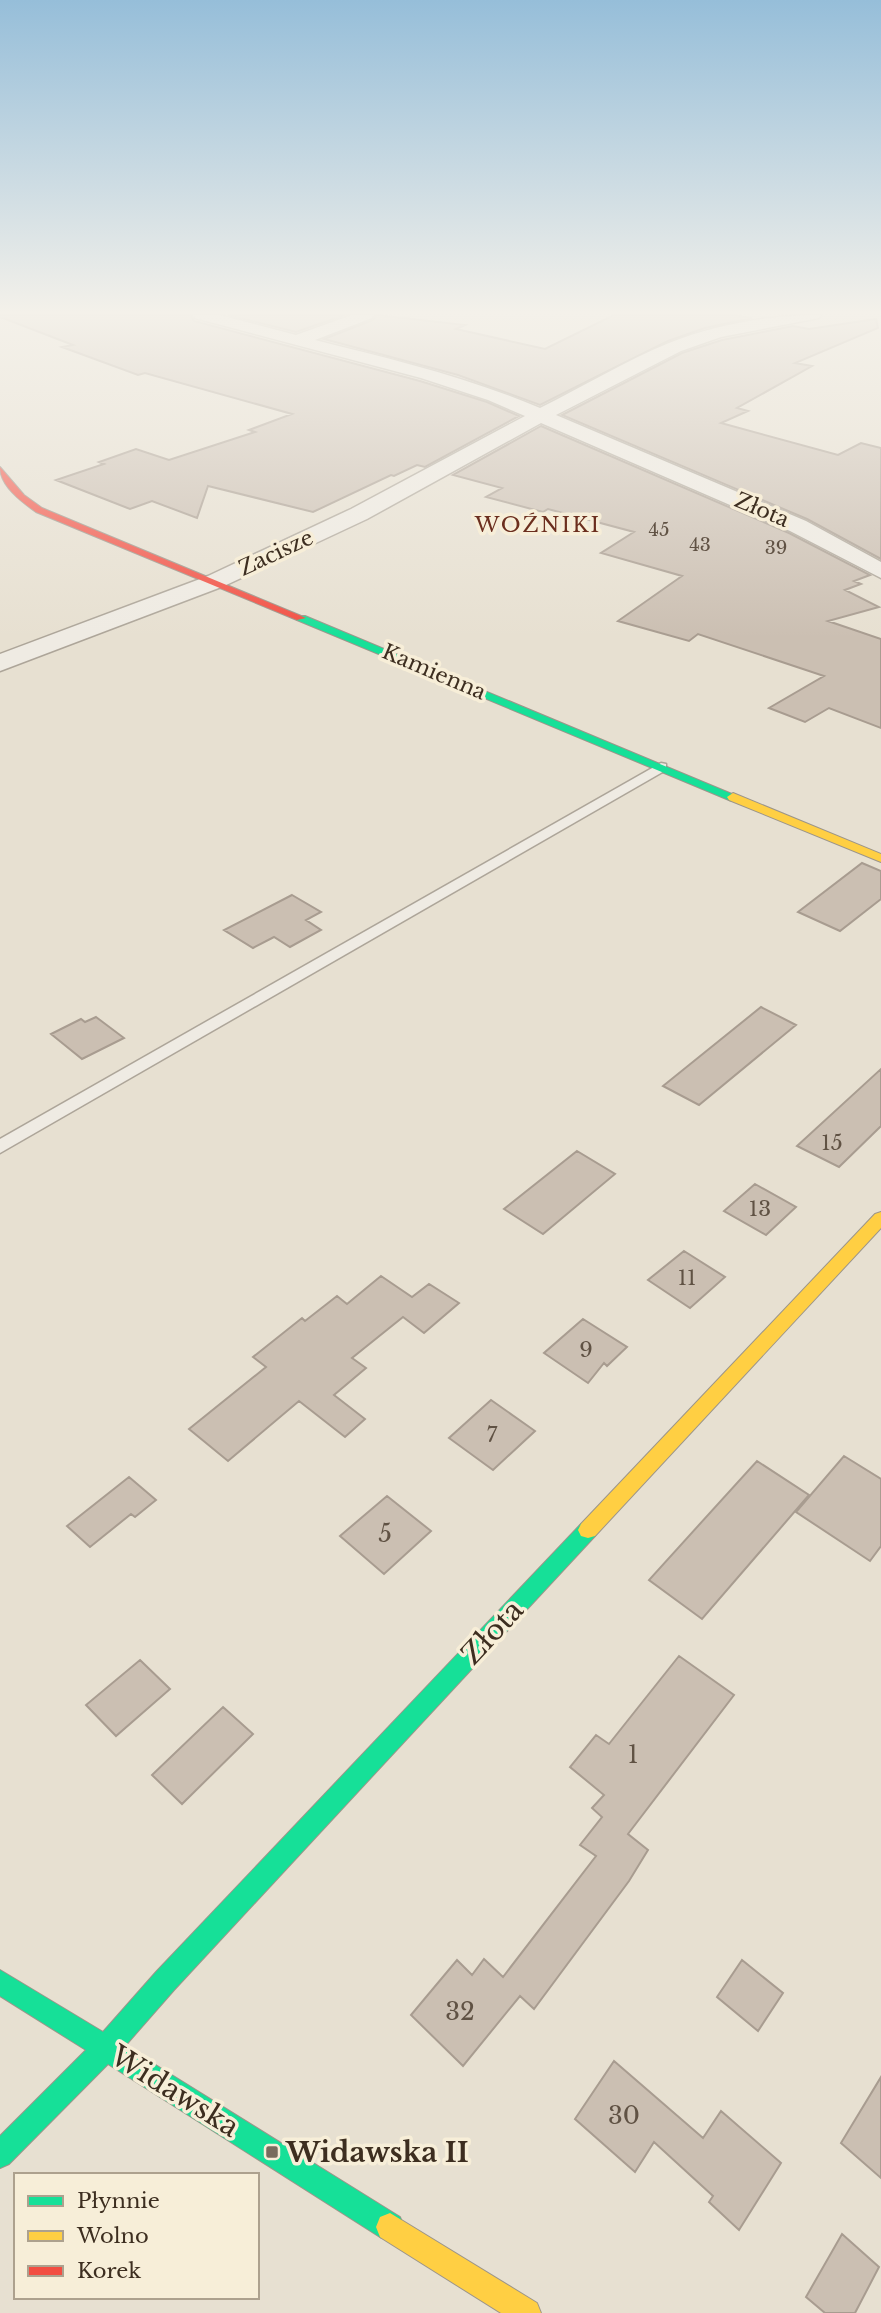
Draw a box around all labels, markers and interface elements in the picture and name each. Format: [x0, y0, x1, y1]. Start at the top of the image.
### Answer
street label: Złota [731, 487, 793, 533]
district label: WOŹNIKI [474, 512, 601, 538]
house number: 45 [649, 519, 669, 541]
street label: Zacisze [234, 524, 318, 582]
house number: 43 [689, 534, 711, 556]
house number: 39 [765, 537, 787, 559]
street label: Kamienna [378, 638, 490, 706]
house number: 15 [821, 1130, 843, 1156]
house number: 13 [749, 1196, 771, 1222]
house number: 11 [678, 1265, 696, 1291]
house number: 9 [579, 1337, 593, 1363]
house number: 7 [487, 1422, 498, 1448]
house number: 5 [378, 1519, 392, 1548]
street label: Złota [454, 1593, 531, 1672]
house number: 1 [628, 1740, 638, 1769]
house number: 32 [445, 1997, 475, 2026]
street label: Widawska [103, 2038, 246, 2145]
house number: 30 [608, 2101, 640, 2130]
place label: Widawska II [285, 2135, 469, 2170]
marker: Widawska II [264, 2144, 280, 2160]
legend [14, 2173, 259, 2299]
text: Płynnie [77, 2188, 160, 2214]
text: Wolno [76, 2223, 149, 2249]
text: Korek [77, 2258, 141, 2284]

